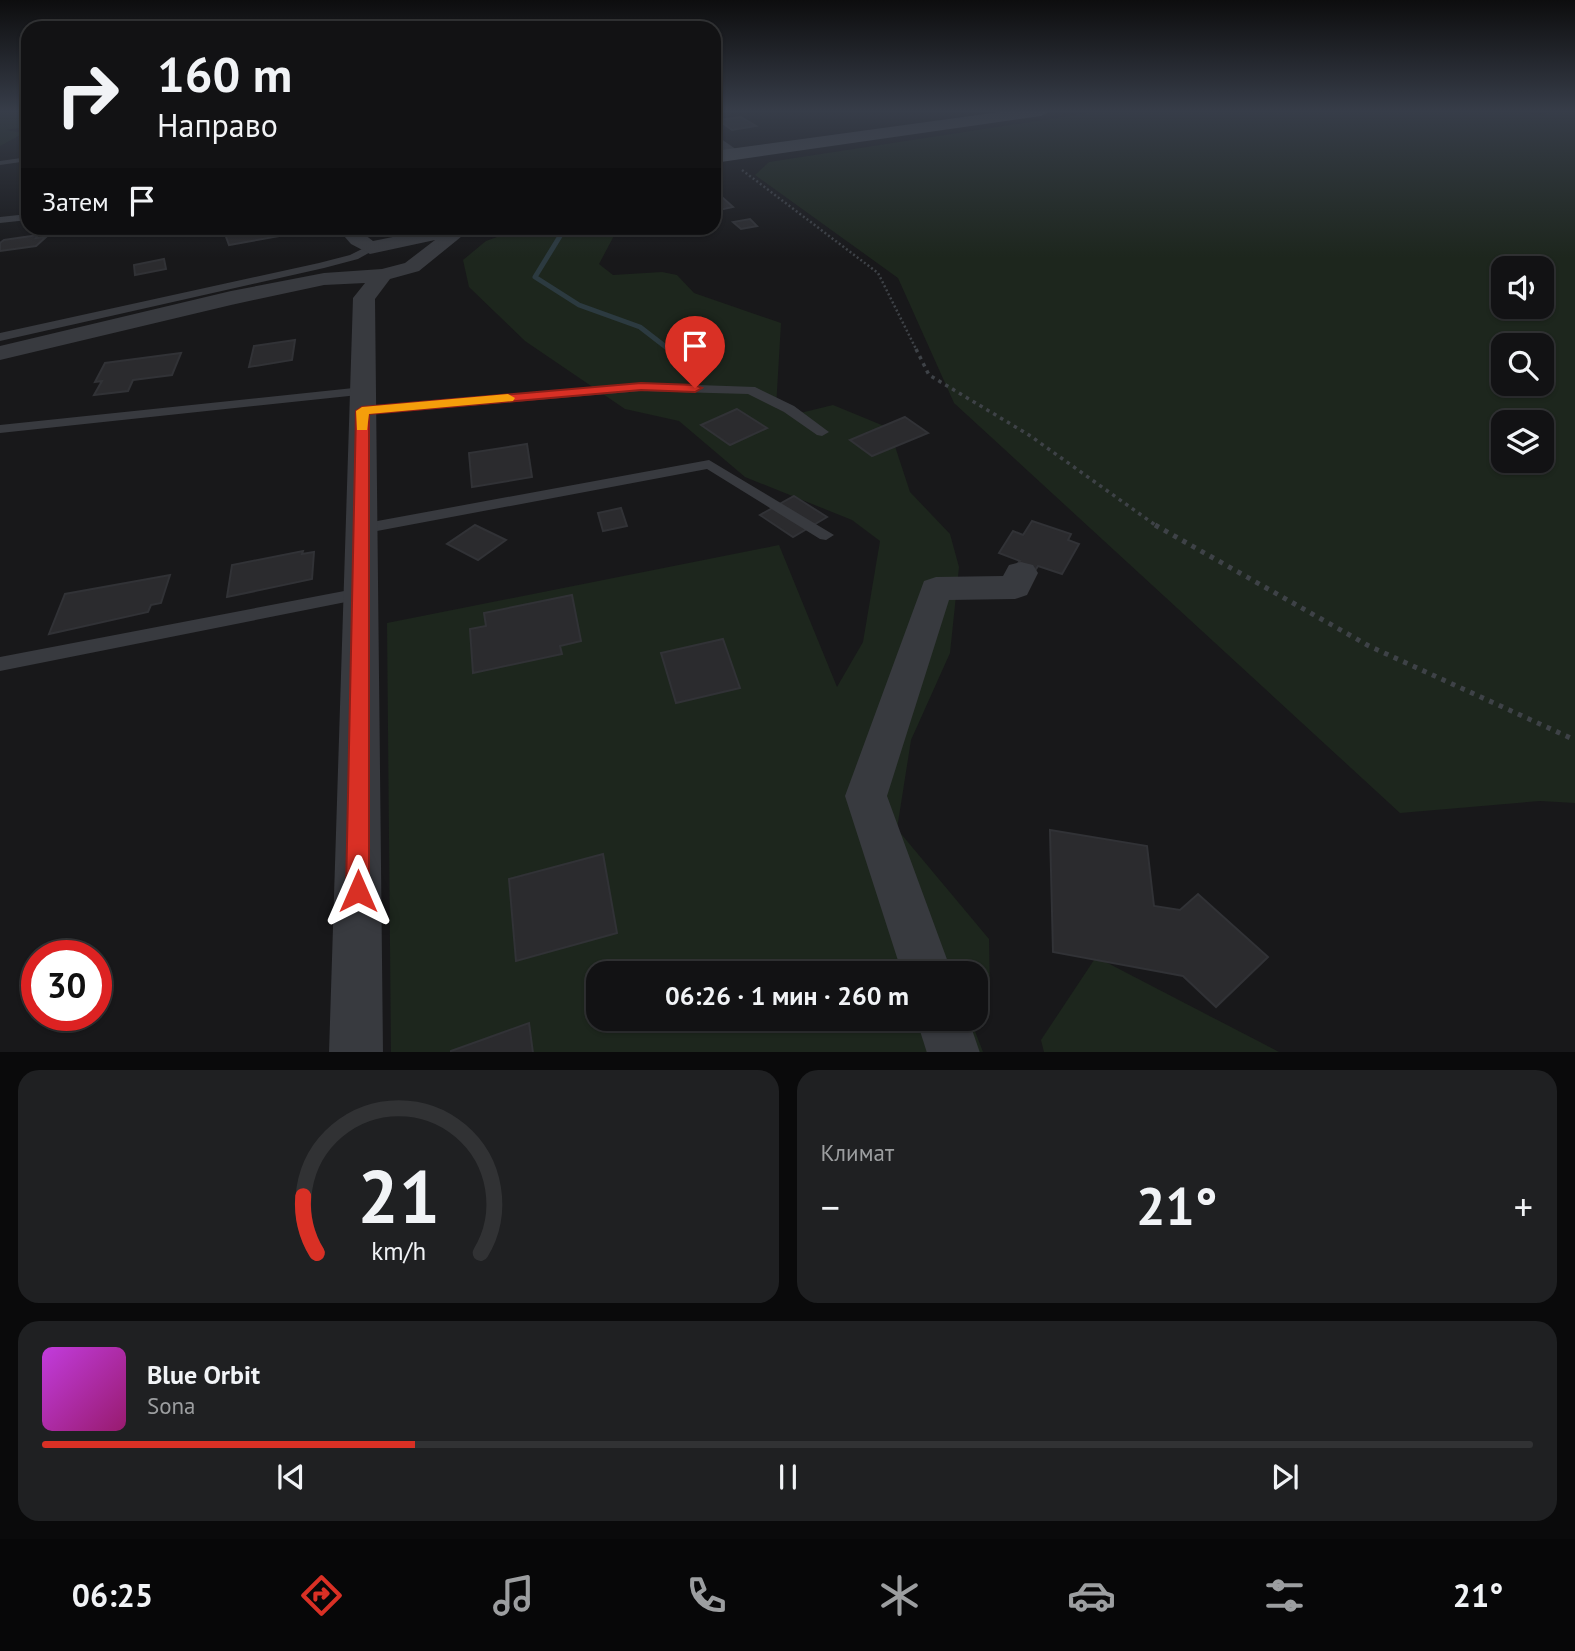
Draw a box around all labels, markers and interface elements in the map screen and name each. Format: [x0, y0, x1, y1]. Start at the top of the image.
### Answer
text: 160 m [157, 42, 292, 106]
icon: right [42, 49, 133, 140]
text: Направо [157, 104, 278, 146]
icon: arrive [123, 182, 161, 220]
text: Затем [42, 185, 109, 218]
map controls [1491, 256, 1554, 473]
button: sound [1491, 256, 1554, 319]
pin [665, 316, 725, 388]
icon: arrive [676, 327, 714, 365]
button: search [1491, 333, 1554, 396]
button: layers [1491, 410, 1554, 473]
position arrow [321, 854, 395, 928]
speed limit sign: 30 [21, 940, 112, 1031]
text: 06:26 · 1 мин · 260 m [665, 979, 909, 1012]
text: Климат [821, 1138, 894, 1167]
text: 21 [357, 1149, 440, 1243]
text: 21° [1136, 1172, 1218, 1239]
text: − [821, 1182, 840, 1231]
text: + [1514, 1182, 1533, 1231]
text: km/h [371, 1234, 426, 1266]
text: Blue Orbit [147, 1358, 260, 1391]
text: Sona [147, 1391, 196, 1420]
icon: previous [272, 1458, 310, 1496]
icon: pause [769, 1458, 807, 1496]
icon: next [1266, 1458, 1304, 1496]
icon: directions [297, 1571, 346, 1620]
icon: music [489, 1571, 538, 1620]
icon: phone [682, 1571, 731, 1620]
icon: climate [875, 1571, 924, 1620]
icon: car [1067, 1571, 1116, 1620]
icon: filters [1260, 1571, 1309, 1620]
text: 06:25 [72, 1574, 153, 1616]
text: 21° [1453, 1574, 1503, 1616]

